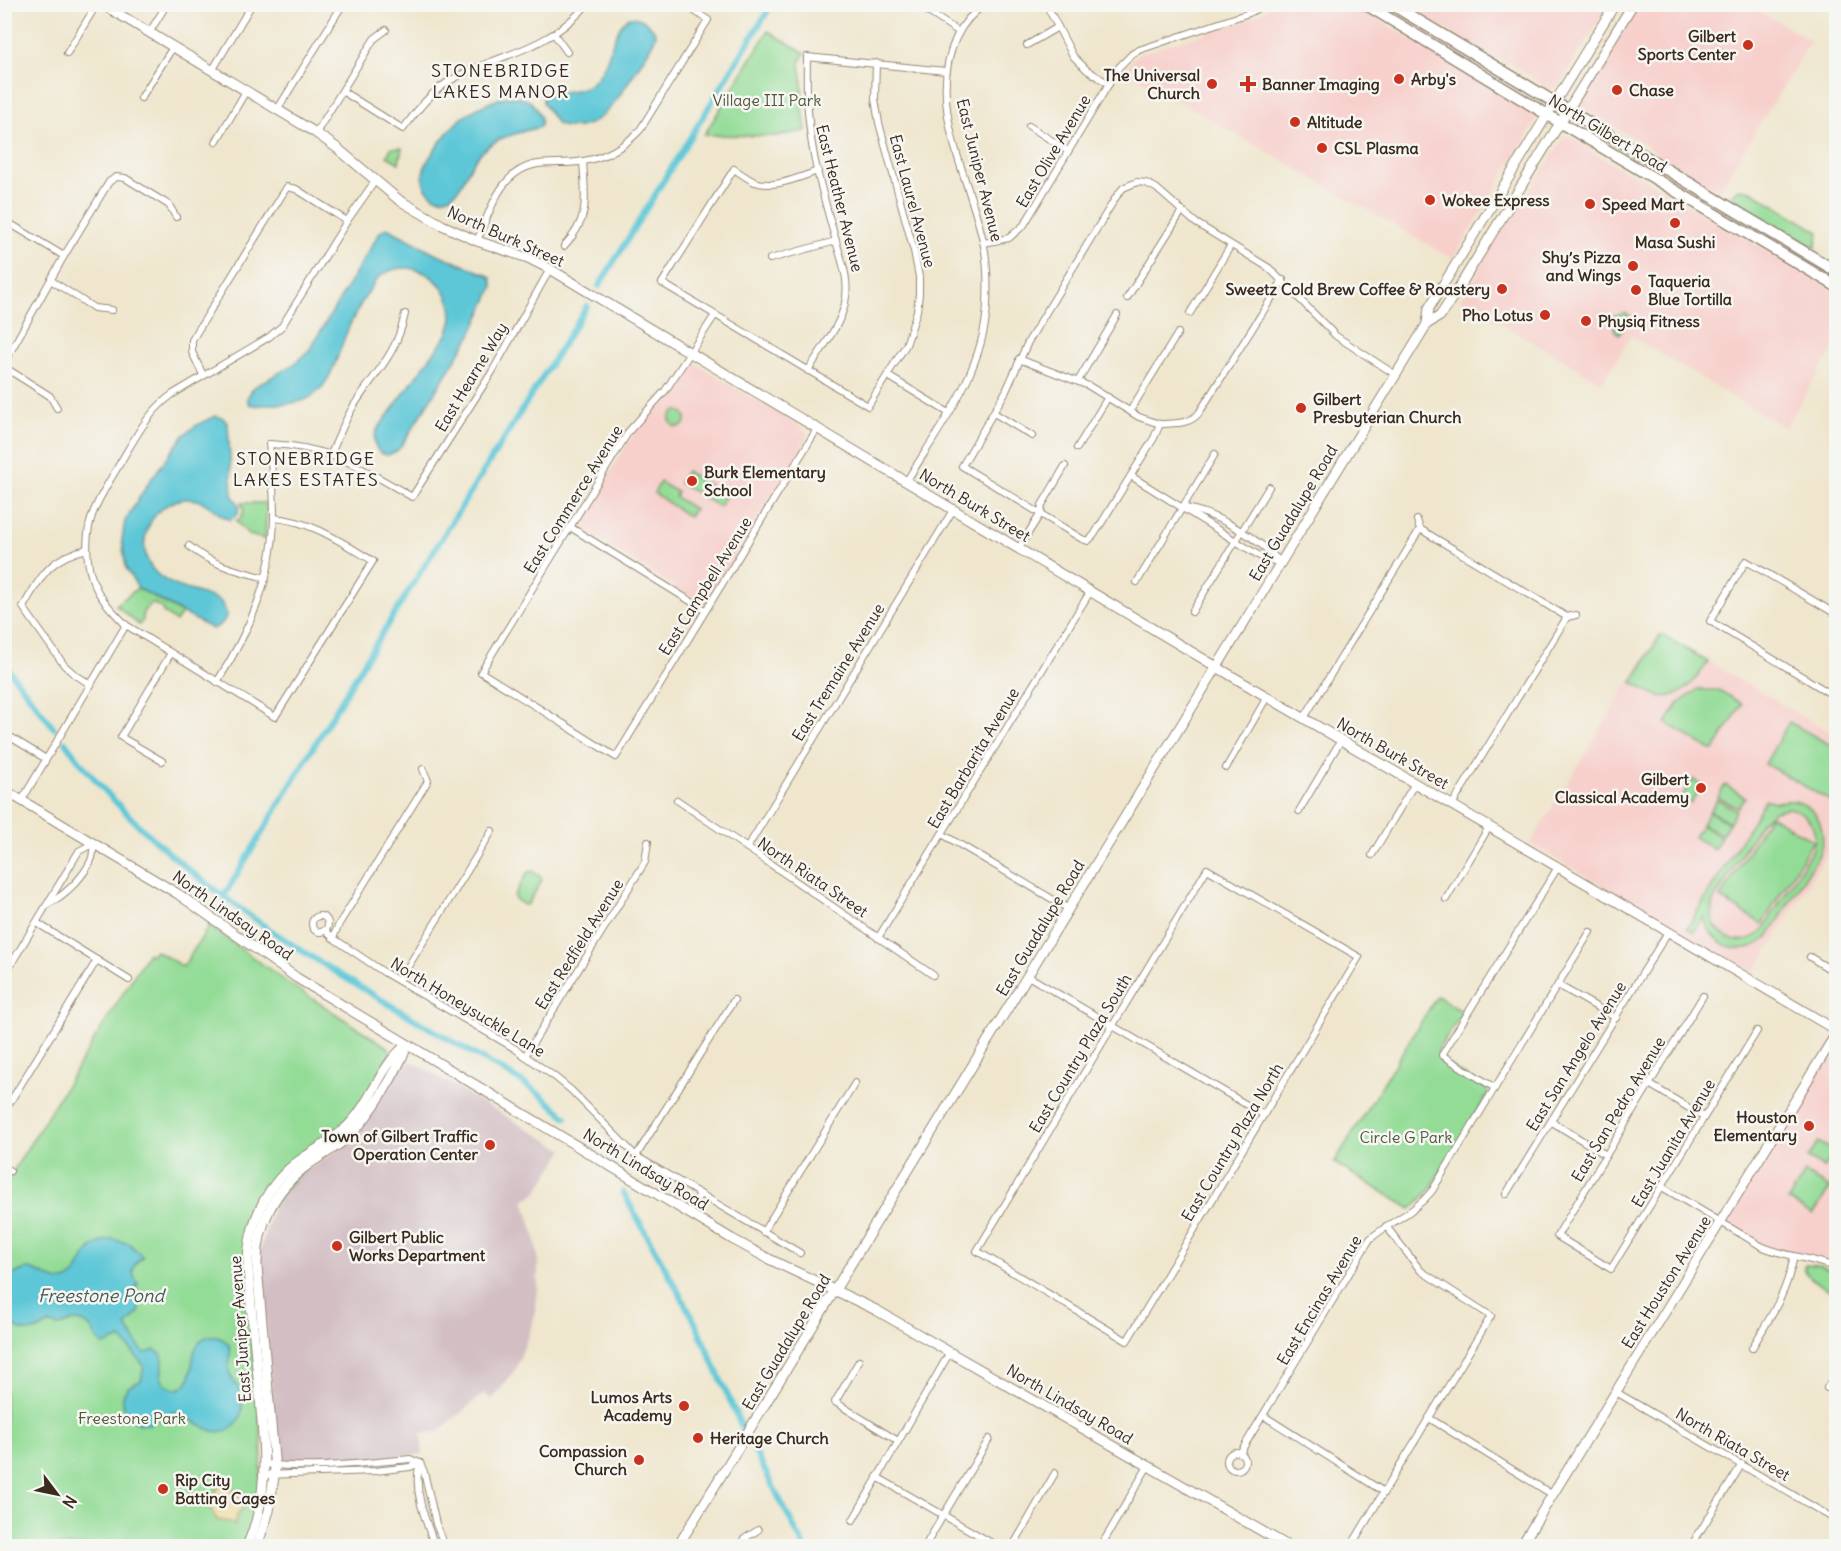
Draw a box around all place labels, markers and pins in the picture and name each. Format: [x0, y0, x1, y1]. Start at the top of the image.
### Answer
place label: Gilbert Sports Center [1638, 26, 1737, 65]
marker: Gilbert Sports Center [1741, 38, 1755, 52]
place label: The Universal Church [1103, 65, 1200, 103]
place label: Arby's [1411, 69, 1456, 90]
marker: Arby's [1392, 72, 1406, 86]
place label: Banner Imaging [1262, 74, 1380, 95]
marker: Banner Imaging [1239, 75, 1257, 93]
marker: The Universal Church [1205, 77, 1219, 91]
place label: Chase [1629, 80, 1674, 100]
marker: Chase [1610, 83, 1624, 97]
place label: Altitude [1307, 112, 1363, 132]
marker: Altitude [1288, 115, 1302, 129]
place label: CSL Plasma [1334, 138, 1419, 158]
marker: CSL Plasma [1315, 141, 1329, 155]
place label: Wokee Express [1442, 190, 1550, 211]
marker: Wokee Express [1423, 193, 1437, 207]
place label: Speed Mart [1602, 194, 1685, 215]
marker: Speed Mart [1583, 197, 1597, 211]
marker: Masa Sushi [1668, 216, 1682, 230]
place label: Masa Sushi [1635, 232, 1715, 252]
place label: Shy’s Pizza and Wings [1542, 247, 1621, 286]
marker: Shy’s Pizza and Wings [1626, 259, 1640, 273]
place label: Taqueria Blue Tortilla [1648, 271, 1732, 309]
place label: Sweetz Cold Brew Coffee & Roastery [1226, 279, 1490, 300]
marker: Sweetz Cold Brew Coffee & Roastery [1495, 282, 1509, 296]
marker: Taqueria Blue Tortilla [1629, 283, 1643, 297]
place label: Pho Lotus [1462, 305, 1533, 325]
marker: Pho Lotus [1538, 308, 1552, 322]
place label: Physiq Fitness [1598, 311, 1700, 332]
marker: Physiq Fitness [1579, 314, 1593, 328]
place label: Gilbert Presbyterian Church [1313, 389, 1461, 428]
marker: Gilbert Presbyterian Church [1294, 401, 1308, 415]
place label: Burk Elementary School [704, 462, 826, 500]
marker: Burk Elementary School [685, 474, 699, 488]
place label: Gilbert Classical Academy [1555, 769, 1690, 808]
marker: Gilbert Classical Academy [1694, 781, 1708, 795]
place label: Houston Elementary [1713, 1107, 1797, 1146]
marker: Houston Elementary [1802, 1119, 1816, 1133]
place label: Town of Gilbert Traffic Operation Center [321, 1126, 478, 1165]
marker: Town of Gilbert Traffic Operation Center [483, 1138, 497, 1152]
place label: Gilbert Public Works Department [349, 1227, 486, 1266]
marker: Gilbert Public Works Department [330, 1239, 344, 1253]
place label: Lumos Arts Academy [591, 1387, 672, 1426]
marker: Lumos Arts Academy [677, 1399, 691, 1413]
place label: Heritage Church [710, 1428, 829, 1449]
marker: Heritage Church [691, 1431, 705, 1445]
place label: Compassion Church [539, 1441, 627, 1479]
marker: Compassion Church [632, 1453, 646, 1467]
place label: Rip City Batting Cages [175, 1470, 275, 1509]
marker: Rip City Batting Cages [156, 1482, 170, 1496]

